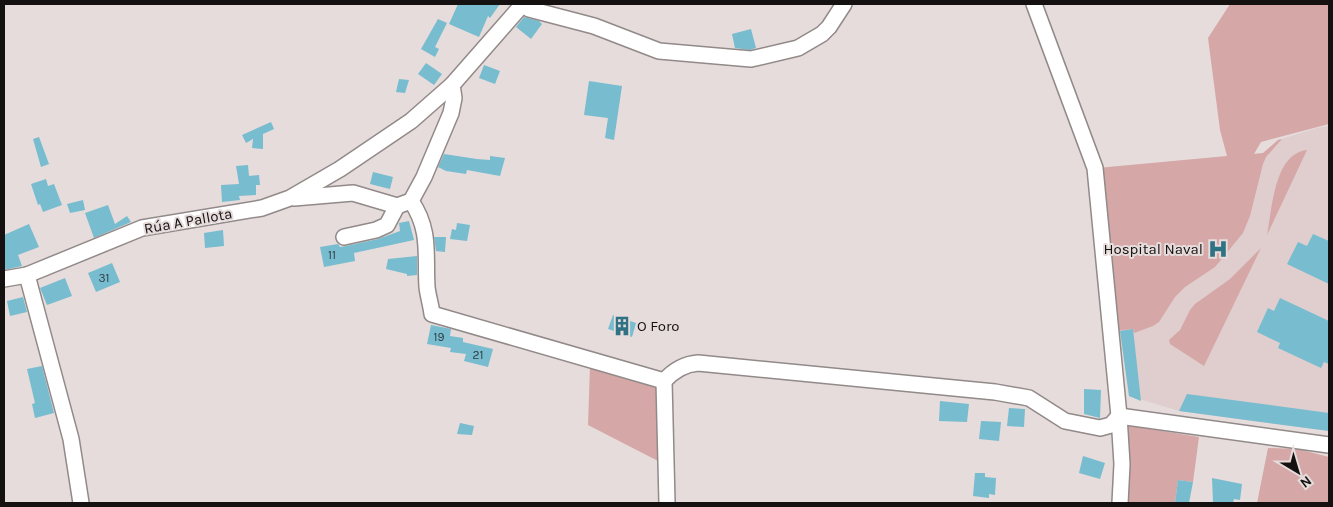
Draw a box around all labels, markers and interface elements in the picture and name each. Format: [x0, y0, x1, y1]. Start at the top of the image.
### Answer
street label: Rúa A Pallota [142, 204, 234, 238]
hospital icon: Hospital Naval [1207, 238, 1229, 260]
place label: Hospital Naval [1103, 240, 1203, 258]
house number: 11 [328, 248, 336, 262]
house number: 31 [98, 271, 110, 285]
building icon: O Foro [611, 315, 633, 337]
place label: O Foro [637, 317, 680, 335]
house number: 19 [434, 330, 444, 344]
house number: 21 [473, 348, 483, 362]
north arrow [1273, 447, 1323, 497]
text: N [1297, 472, 1315, 492]

